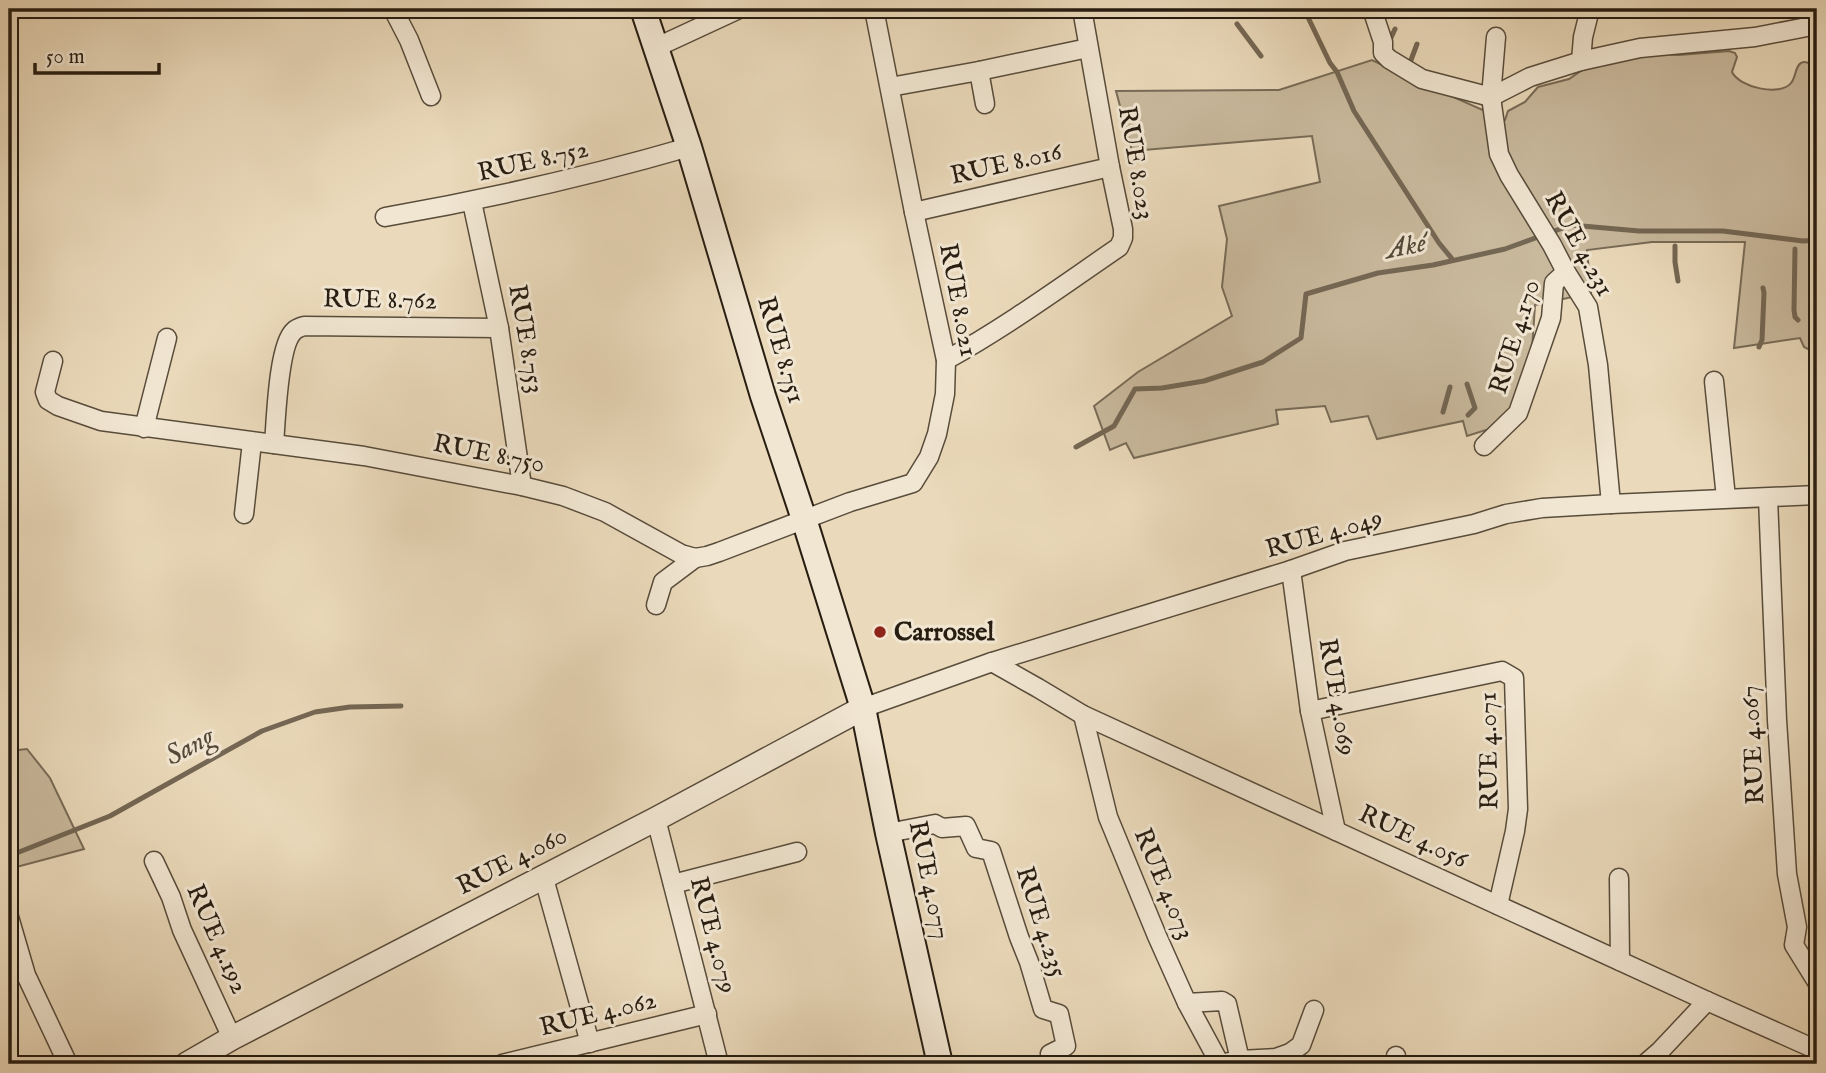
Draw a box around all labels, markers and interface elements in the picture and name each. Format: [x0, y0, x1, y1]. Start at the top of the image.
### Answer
scale bar [35, 32, 159, 76]
text: 50 m [46, 44, 85, 71]
street label: RUE 8.023 [1110, 104, 1162, 222]
street label: RUE 8.752 [474, 132, 592, 190]
street label: RUE 8.016 [947, 135, 1066, 193]
street label: RUE 4.231 [1537, 186, 1621, 302]
water label: Aké [1380, 225, 1434, 269]
street label: RUE 8.021 [931, 240, 985, 360]
street label: RUE 4.170 [1482, 276, 1548, 398]
street label: RUE 8.753 [500, 282, 552, 396]
street label: RUE 8.762 [323, 283, 437, 317]
street label: RUE 8.751 [749, 293, 813, 407]
street label: RUE 8.750 [430, 427, 548, 481]
street label: RUE 4.049 [1262, 502, 1386, 566]
place label: Carrossel [894, 616, 995, 649]
marker: Carrossel [872, 624, 888, 640]
street label: RUE 4.069 [1310, 636, 1364, 758]
street label: RUE 4.067 [1733, 685, 1773, 805]
street label: RUE 4.071 [1471, 692, 1507, 810]
water label: Sang [159, 719, 222, 775]
street label: RUE 4.056 [1353, 797, 1474, 877]
street label: RUE 4.077 [900, 818, 958, 942]
street label: RUE 4.060 [451, 819, 573, 903]
street label: RUE 4.073 [1126, 823, 1202, 945]
street label: RUE 4.235 [1008, 862, 1074, 982]
street label: RUE 4.079 [682, 873, 744, 997]
street label: RUE 4.192 [178, 879, 256, 999]
street label: RUE 4.062 [536, 984, 660, 1044]

